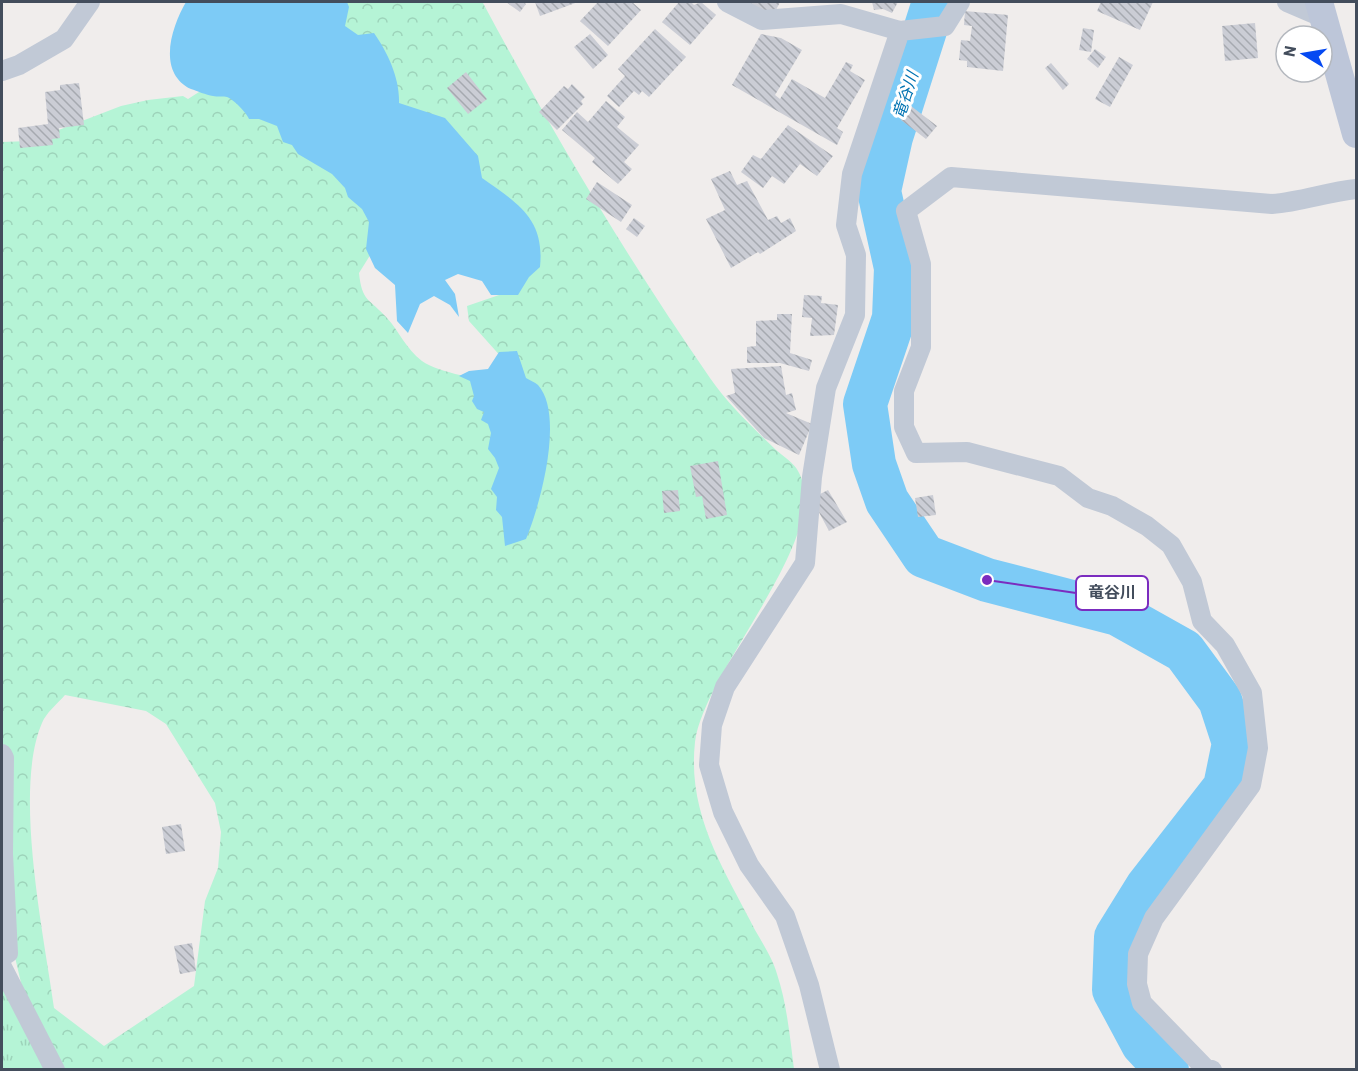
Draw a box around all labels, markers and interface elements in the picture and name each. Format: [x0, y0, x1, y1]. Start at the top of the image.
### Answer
north arrow [1274, 24, 1334, 84]
text: N [1278, 44, 1299, 58]
water label: 竜谷川 [888, 67, 922, 121]
callout: 竜谷川 [1076, 576, 1148, 610]
text: 竜谷川 [1088, 582, 1136, 601]

